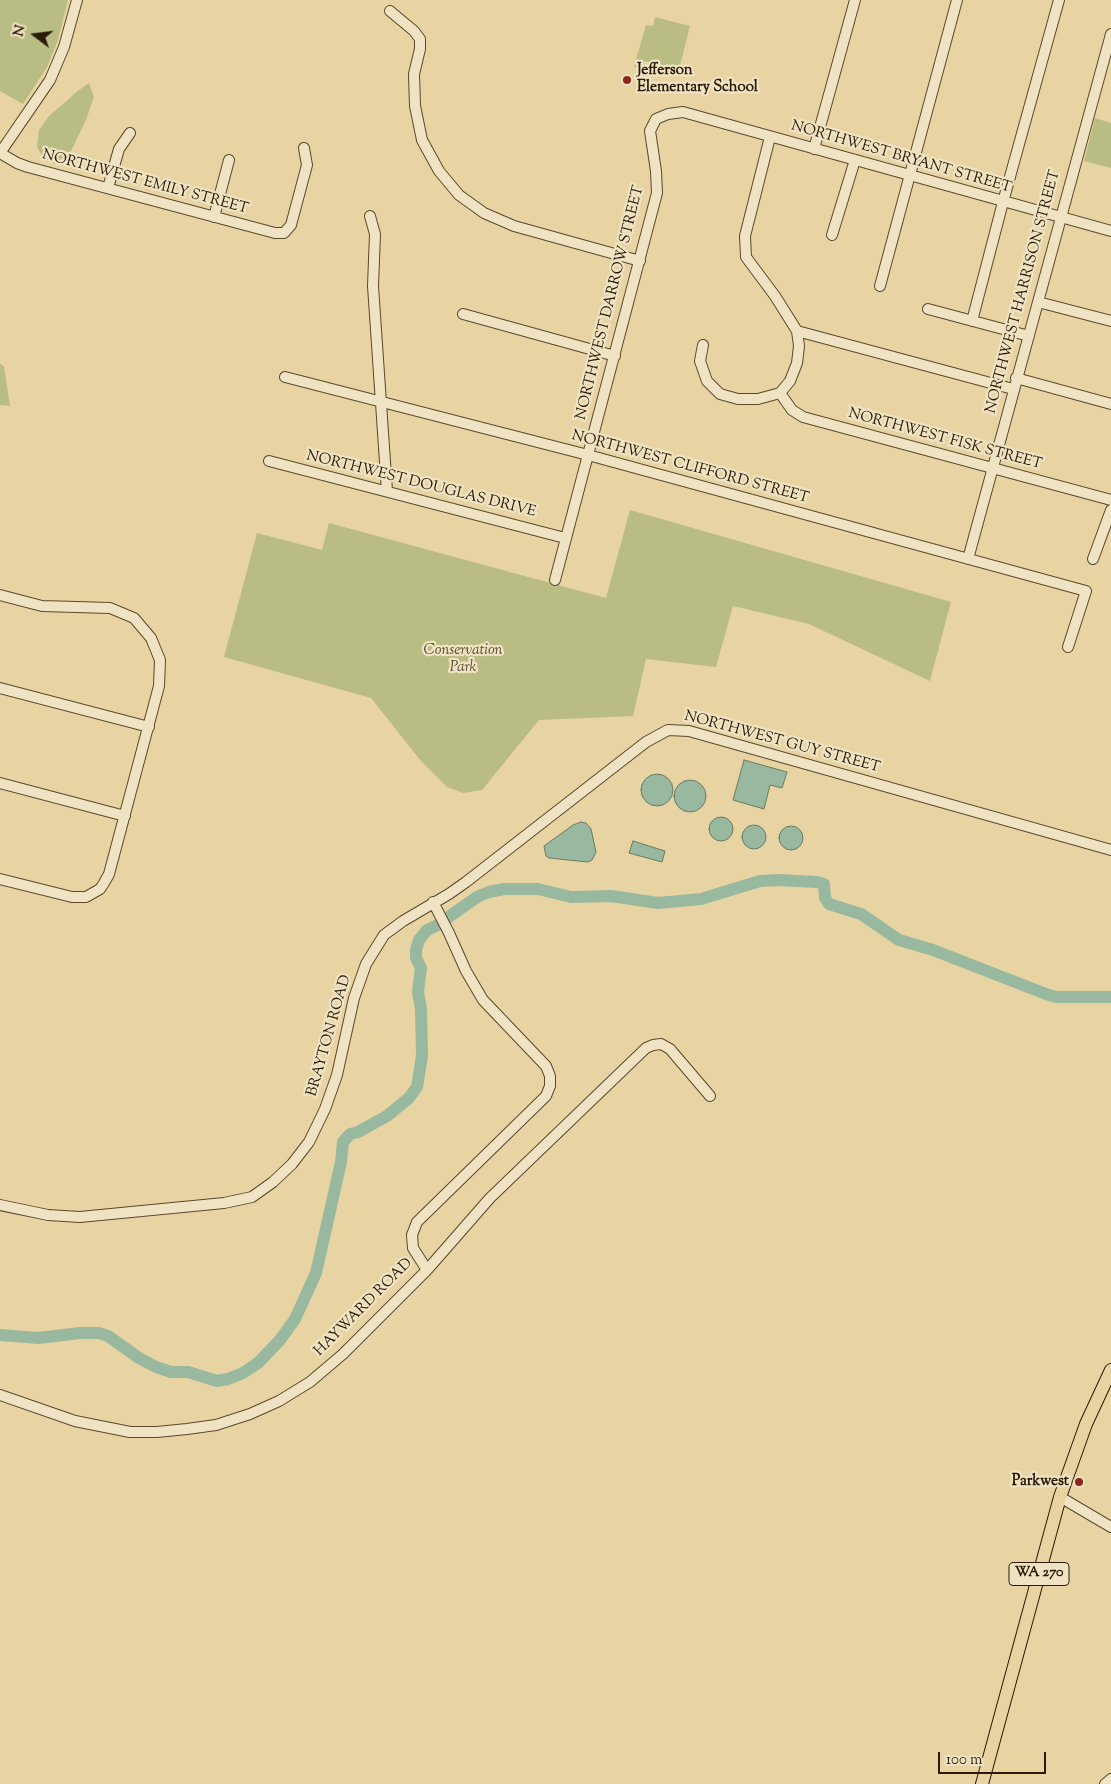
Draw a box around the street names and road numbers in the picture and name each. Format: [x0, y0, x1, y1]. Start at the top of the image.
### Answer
street label: NORTHWEST BRYANT STREET [789, 118, 1013, 198]
street label: NORTHWEST EMILY STREET [40, 147, 250, 219]
street label: NORTHWEST HARRISON STREET [983, 168, 1065, 416]
street label: NORTHWEST DARROW STREET [573, 184, 649, 422]
street label: NORTHWEST FISK STREET [846, 405, 1044, 475]
street label: NORTHWEST CLIFFORD STREET [569, 428, 811, 508]
street label: NORTHWEST DOUGLAS DRIVE [304, 448, 538, 522]
street label: NORTHWEST GUY STREET [682, 708, 882, 778]
street label: BRAYTON ROAD [304, 973, 356, 1099]
street label: HAYWARD ROAD [311, 1255, 417, 1361]
road number: WA 270 [1009, 1562, 1069, 1586]

